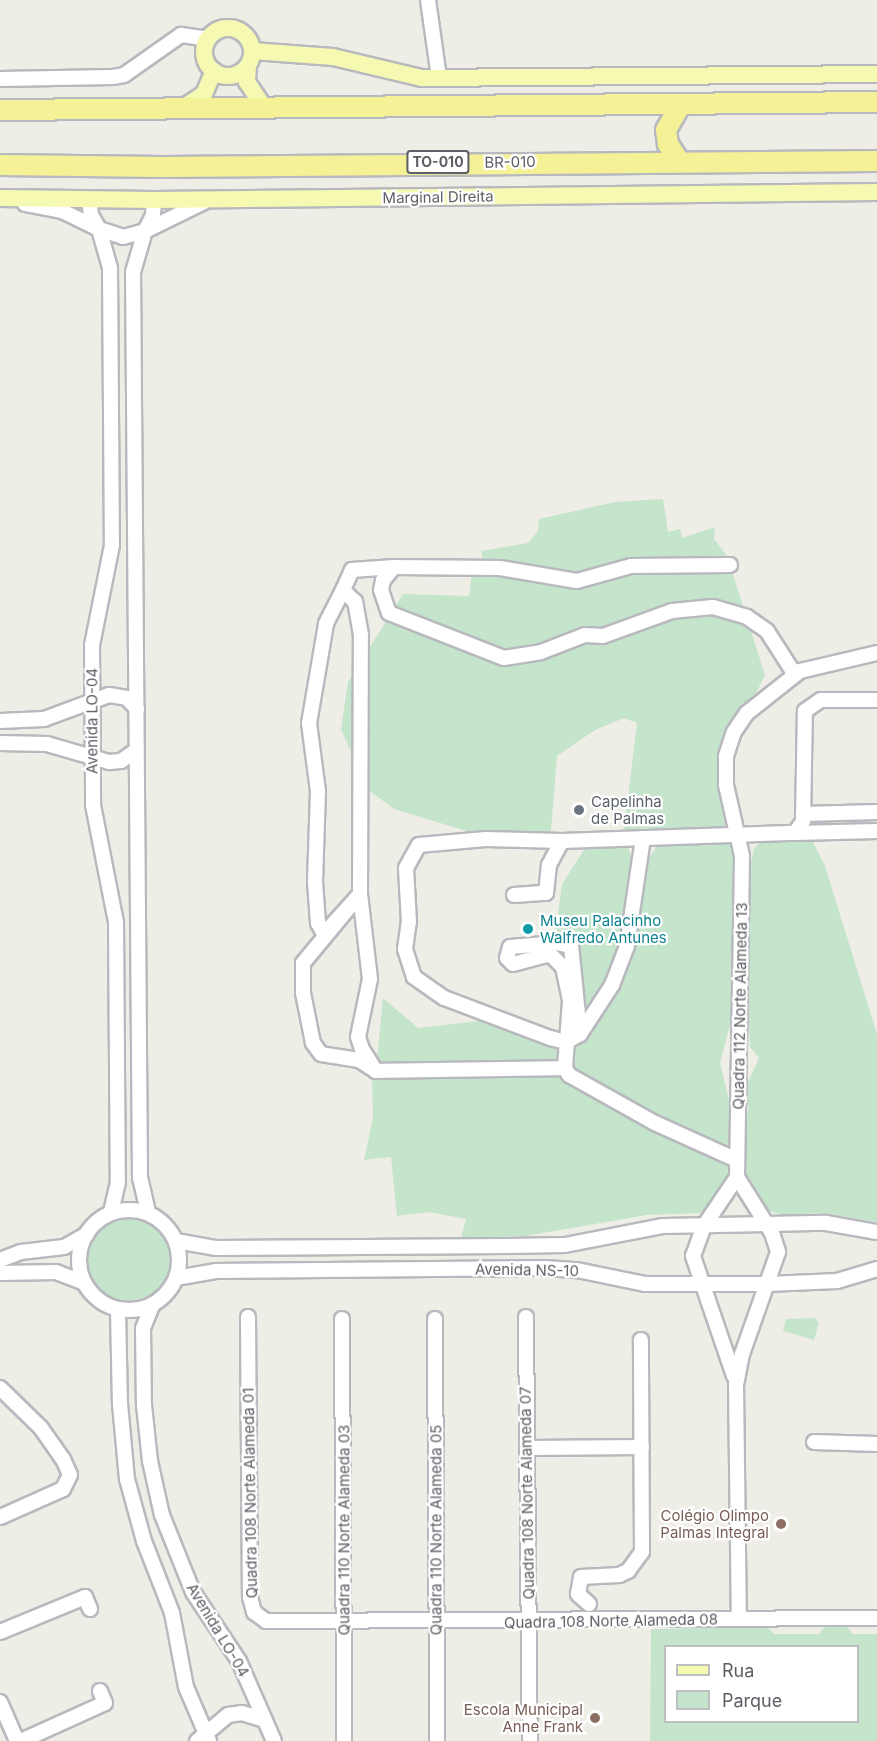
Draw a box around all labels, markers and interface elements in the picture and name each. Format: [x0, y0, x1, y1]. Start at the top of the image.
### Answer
road number: TO-010 [405, 151, 471, 173]
street label: BR-010 [484, 153, 536, 171]
street label: Marginal Direita [382, 187, 494, 207]
street label: Avenida LO-04 [83, 668, 101, 774]
place label: Capelinha de Palmas [591, 792, 664, 827]
marker: Capelinha de Palmas [572, 803, 586, 817]
street label: Quadra 112 Norte Alameda 13 [729, 902, 751, 1110]
place label: Museu Palacinho Walfredo Antunes [540, 911, 667, 946]
marker: Museu Palacinho Walfredo Antunes [521, 922, 535, 936]
street label: Avenida NS-10 [475, 1260, 579, 1280]
street label: Quadra 108 Norte Alameda 07 [516, 1386, 538, 1600]
street label: Quadra 108 Norte Alameda 01 [239, 1387, 261, 1599]
street label: Quadra 110 Norte Alameda 03 [335, 1425, 353, 1635]
street label: Quadra 110 Norte Alameda 05 [427, 1425, 445, 1635]
place label: Colégio Olimpo Palmas Integral [660, 1506, 769, 1541]
marker: Colégio Olimpo Palmas Integral [774, 1517, 788, 1531]
street label: Avenida LO-04 [183, 1580, 253, 1680]
street label: Quadra 108 Norte Alameda 08 [504, 1610, 718, 1632]
legend [664, 1645, 859, 1723]
text: Rua [722, 1660, 754, 1681]
text: Parque [722, 1690, 782, 1711]
place label: Escola Municipal Anne Frank [464, 1700, 583, 1735]
marker: Escola Municipal Anne Frank [588, 1711, 602, 1725]

